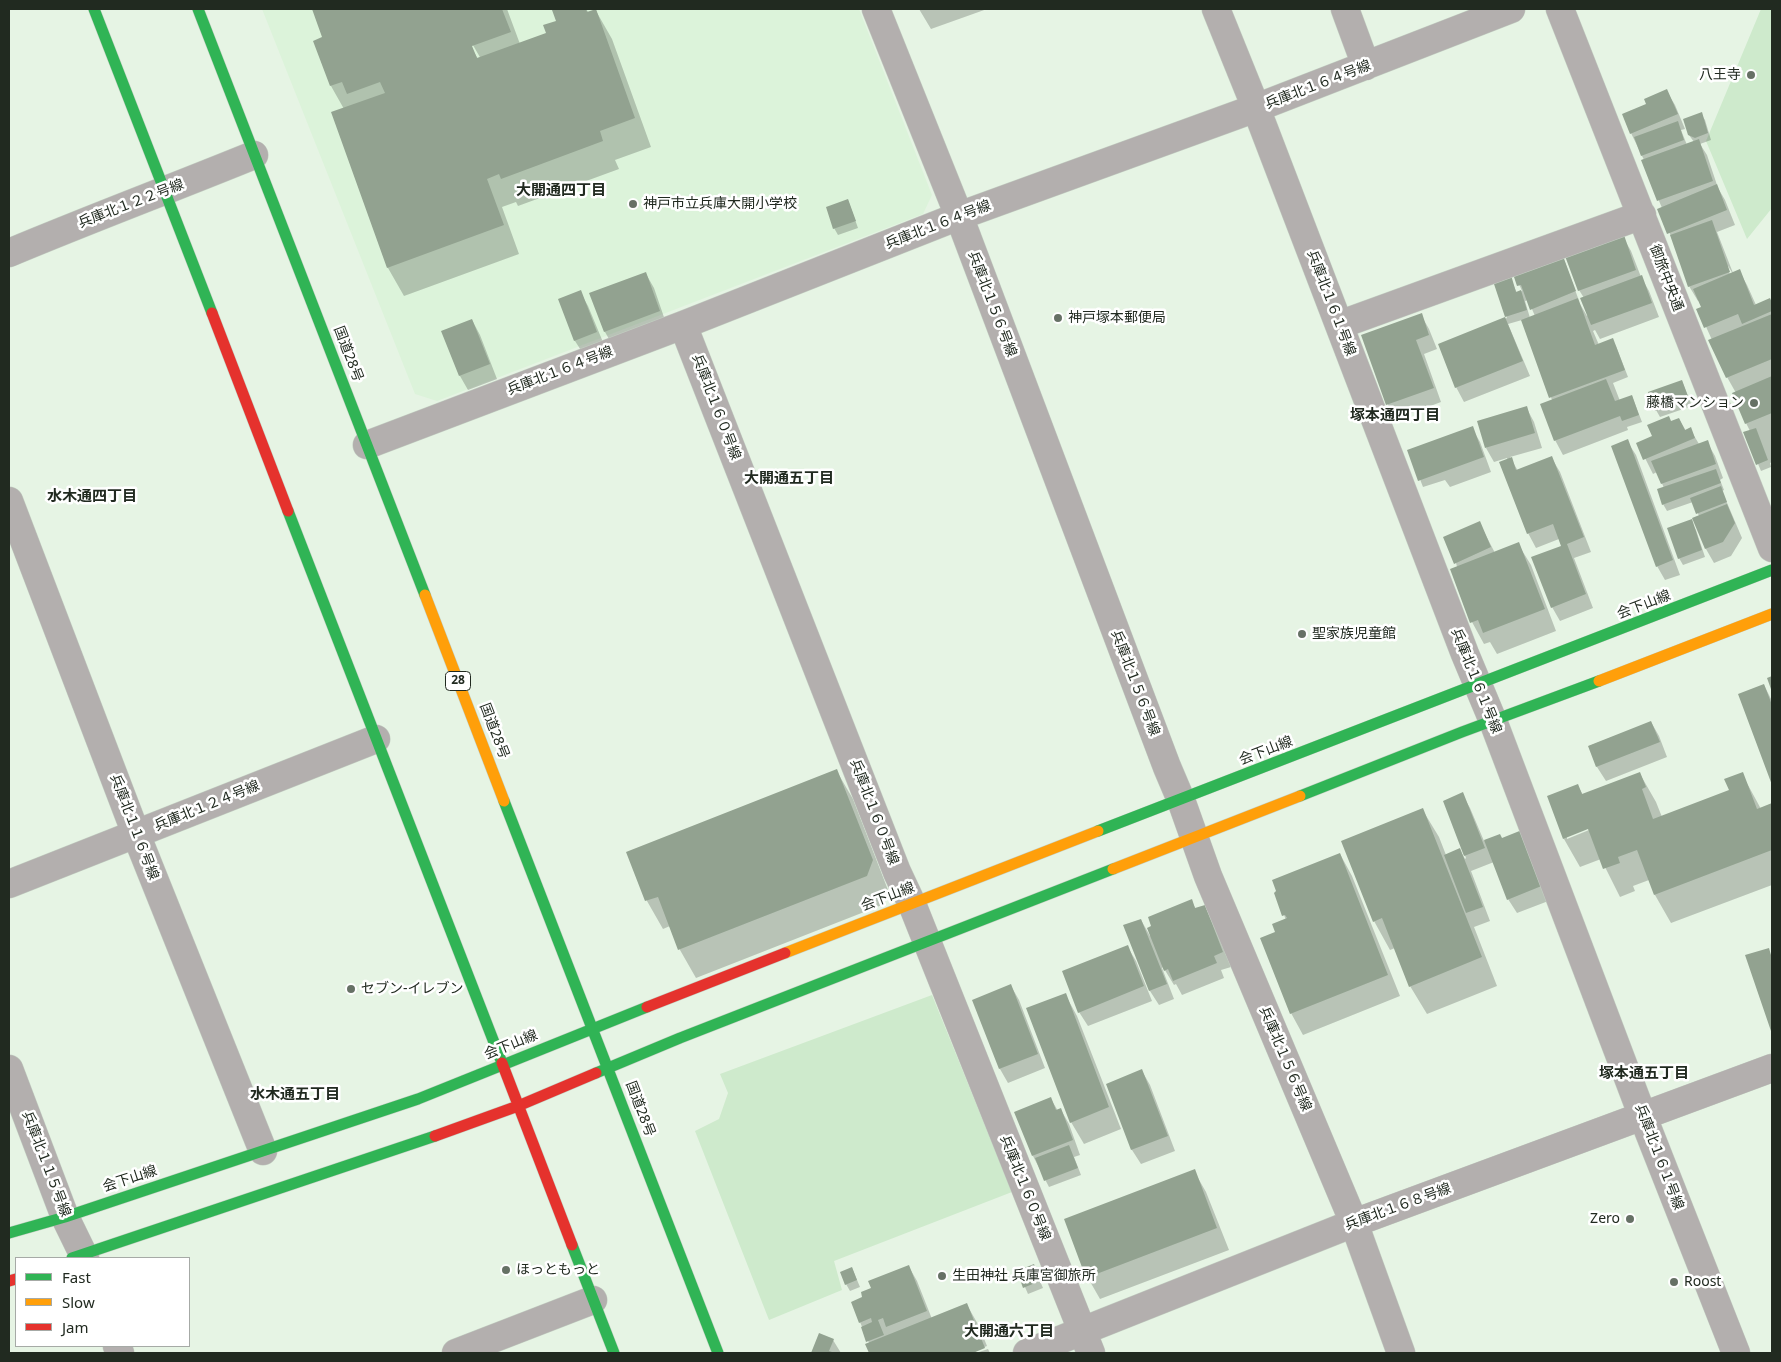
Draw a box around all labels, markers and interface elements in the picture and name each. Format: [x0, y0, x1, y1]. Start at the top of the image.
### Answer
street label: 兵庫北１６４号線 [1263, 57, 1373, 113]
place label: 八王寺 [1699, 67, 1741, 83]
marker: 八王寺 [1745, 69, 1757, 81]
street label: 兵庫北１２２号線 [76, 176, 186, 232]
district label: 大開通四丁目 [516, 182, 606, 200]
place label: 神戸市立兵庫大開小学校 [643, 196, 797, 212]
street label: 兵庫北１６４号線 [883, 197, 993, 253]
marker: 神戸市立兵庫大開小学校 [627, 198, 639, 210]
street label: 御旅中央通 [1646, 242, 1686, 314]
street label: 兵庫北１６１号線 [1303, 248, 1359, 358]
street label: 兵庫北１５６号線 [964, 249, 1020, 359]
place label: 神戸塚本郵便局 [1068, 310, 1166, 326]
marker: 神戸塚本郵便局 [1052, 312, 1064, 324]
street label: 国道28号 [330, 324, 366, 384]
street label: 兵庫北１６４号線 [505, 343, 615, 399]
street label: 兵庫北１６０号線 [688, 352, 744, 462]
place label: 藤橋マンション [1646, 395, 1744, 411]
marker: 藤橋マンション [1748, 397, 1760, 409]
district label: 塚本通四丁目 [1350, 407, 1440, 425]
district label: 大開通五丁目 [744, 470, 834, 488]
district label: 水木通四丁目 [47, 488, 137, 506]
street label: 会下山線 [1615, 587, 1673, 623]
place label: 聖家族児童館 [1312, 626, 1396, 642]
street label: 兵庫北１６１号線 [1447, 626, 1505, 736]
street label: 兵庫北１５６号線 [1107, 628, 1163, 738]
marker: 聖家族児童館 [1296, 628, 1308, 640]
road number: 28 [446, 671, 470, 690]
street label: 国道28号 [476, 701, 512, 761]
street label: 会下山線 [1237, 733, 1295, 769]
street label: 兵庫北１６０号線 [846, 757, 902, 867]
street label: 兵庫北１１６号線 [106, 772, 162, 882]
street label: 兵庫北１２４号線 [152, 777, 262, 835]
street label: 会下山線 [859, 879, 917, 915]
place label: セブン-イレブン [361, 981, 464, 997]
marker: セブン-イレブン [345, 983, 357, 995]
street label: 兵庫北１５６号線 [1255, 1004, 1315, 1114]
street label: 会下山線 [482, 1027, 540, 1063]
district label: 塚本通五丁目 [1599, 1065, 1689, 1083]
street label: 国道28号 [622, 1079, 658, 1139]
district label: 水木通五丁目 [250, 1086, 340, 1104]
street label: 兵庫北１６１号線 [1631, 1102, 1687, 1212]
street label: 兵庫北１１５号線 [18, 1109, 74, 1219]
street label: 兵庫北１６０号線 [996, 1133, 1054, 1243]
street label: 会下山線 [101, 1162, 159, 1196]
street label: 兵庫北１６８号線 [1343, 1180, 1453, 1234]
place label: Zero [1590, 1211, 1620, 1227]
marker: Zero [1624, 1213, 1636, 1225]
legend [15, 1257, 190, 1347]
place label: ほっともっと [516, 1262, 600, 1278]
marker: ほっともっと [500, 1264, 512, 1276]
text: Fast [62, 1267, 91, 1287]
place label: 生田神社 兵庫宮御旅所 [952, 1268, 1096, 1284]
marker: 生田神社 兵庫宮御旅所 [936, 1270, 948, 1282]
place label: Roost [1684, 1274, 1721, 1290]
marker: Roost [1668, 1276, 1680, 1288]
text: Slow [62, 1292, 95, 1312]
text: Jam [62, 1317, 89, 1337]
district label: 大開通六丁目 [964, 1323, 1054, 1341]

